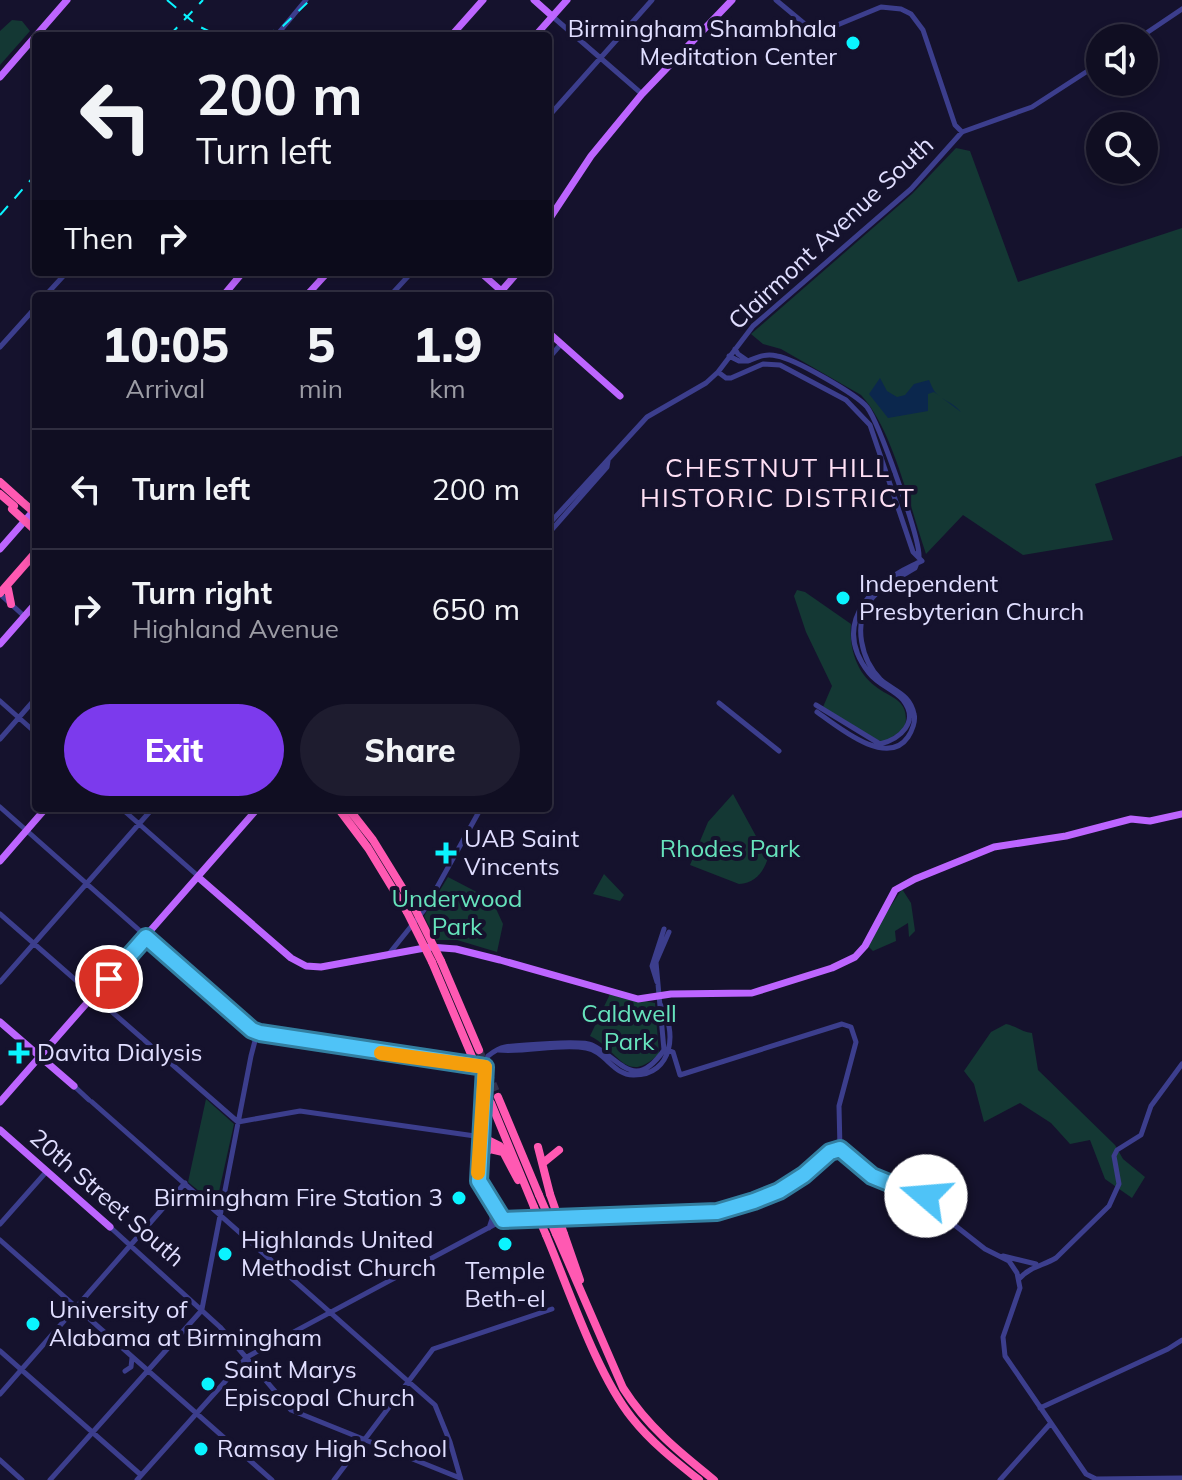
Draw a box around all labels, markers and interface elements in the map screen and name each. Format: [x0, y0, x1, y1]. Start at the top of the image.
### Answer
place label: Birmingham Shambhala Meditation Center [568, 13, 837, 71]
map controls [1086, 24, 1158, 184]
button: sound [1086, 24, 1158, 96]
marker: Birmingham Shambhala Meditation Center [844, 34, 862, 52]
text: 200 m [196, 59, 363, 129]
icon: left [64, 64, 168, 168]
button: search [1086, 112, 1158, 184]
text: Turn left [196, 128, 332, 173]
street label: Clairmont Avenue South [722, 129, 939, 335]
icon: right [150, 216, 194, 260]
text: Then [64, 219, 134, 257]
text: 10:05 [101, 314, 229, 374]
text: 5 [306, 314, 335, 374]
text: 1.9 [412, 314, 483, 374]
text: Arrival [126, 372, 205, 405]
text: min [299, 372, 343, 405]
text: km [429, 372, 466, 405]
district label: CHESTNUT HILL HISTORIC DISTRICT [640, 451, 916, 514]
icon: left [64, 467, 108, 511]
text: Turn left [132, 470, 250, 508]
text: 200 m [432, 470, 520, 508]
place label: Independent Presbyterian Church [859, 568, 1084, 626]
text: Turn right [132, 574, 272, 612]
icon: right [64, 587, 108, 631]
marker: Independent Presbyterian Church [834, 589, 852, 607]
text: 650 m [432, 590, 520, 628]
text: Highland Avenue [132, 612, 339, 645]
button: Exit [64, 704, 284, 796]
button: Share [300, 704, 520, 796]
place label: UAB Saint Vincents [464, 823, 579, 881]
park label: Rhodes Park [660, 833, 801, 863]
marker: UAB Saint Vincents [435, 842, 457, 864]
park label: Underwood Park [392, 883, 522, 941]
pin [75, 945, 143, 1013]
icon: arrive [87, 957, 131, 1001]
park label: Caldwell Park [581, 998, 677, 1056]
place label: Davita Dialysis [37, 1037, 203, 1067]
marker: Davita Dialysis [8, 1042, 30, 1064]
street label: 20th Street South [24, 1122, 191, 1273]
position arrow [884, 1154, 968, 1238]
place label: Birmingham Fire Station 3 [154, 1182, 443, 1212]
marker: Birmingham Fire Station 3 [450, 1189, 468, 1207]
place label: Highlands United Methodist Church [241, 1224, 436, 1282]
marker: Temple Beth-el [496, 1235, 514, 1253]
marker: Highlands United Methodist Church [216, 1245, 234, 1263]
place label: Temple Beth-el [464, 1255, 546, 1313]
place label: University of Alabama at Birmingham [49, 1294, 322, 1352]
marker: University of Alabama at Birmingham [24, 1315, 42, 1333]
place label: Saint Marys Episcopal Church [224, 1354, 415, 1412]
marker: Saint Marys Episcopal Church [199, 1375, 217, 1393]
place label: Ramsay High School [217, 1433, 447, 1463]
marker: Ramsay High School [192, 1440, 210, 1458]

